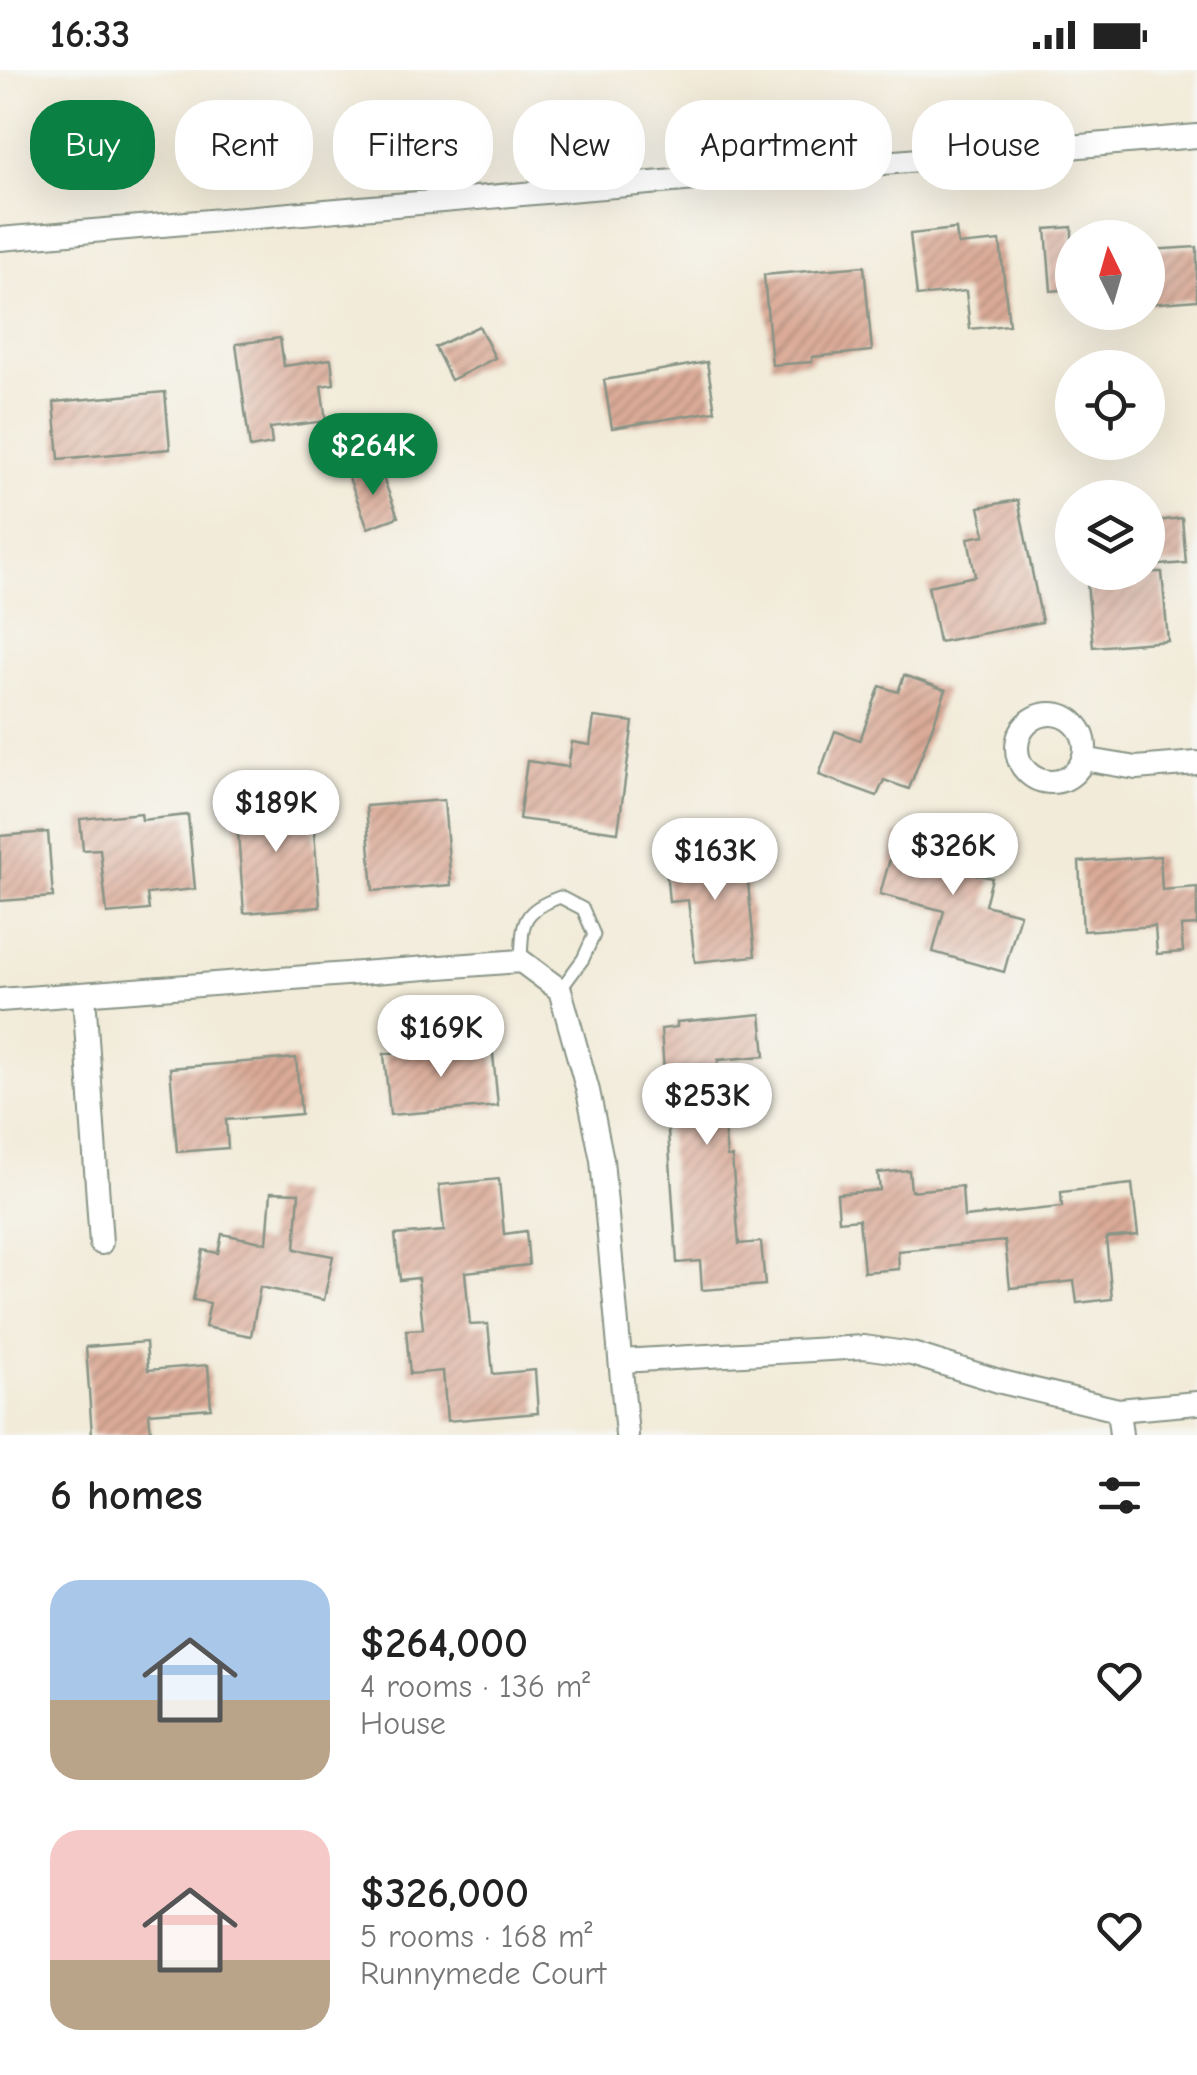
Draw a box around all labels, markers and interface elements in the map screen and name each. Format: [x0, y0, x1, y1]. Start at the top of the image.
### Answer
text: 16:33 [50, 13, 130, 57]
chip: Buy [30, 100, 155, 190]
chip: Rent [175, 100, 313, 190]
chip: Filters [333, 100, 493, 190]
chip: New [513, 100, 645, 190]
chip: Apartment [665, 100, 892, 190]
chip: House [912, 100, 1075, 190]
north arrow [1055, 220, 1165, 330]
map controls [1055, 220, 1165, 590]
button: locate [1055, 350, 1165, 460]
pin: $264K [303, 413, 443, 498]
text: $264K [331, 427, 415, 464]
button: layers [1055, 480, 1165, 590]
pin: $189K [206, 770, 346, 855]
text: $189K [235, 784, 317, 821]
pin: $326K [883, 813, 1023, 898]
pin: $163K [645, 818, 785, 903]
text: $326K [910, 827, 996, 864]
text: $163K [674, 832, 756, 869]
pin: $169K [371, 995, 511, 1080]
text: $169K [399, 1009, 483, 1046]
pin: $253K [637, 1063, 777, 1148]
text: $253K [664, 1077, 750, 1114]
icon: filters [1092, 1468, 1147, 1523]
text: 6 homes [50, 1471, 203, 1520]
text: $264,000 [360, 1619, 528, 1668]
icon: home [130, 1620, 250, 1740]
icon: heart [1092, 1653, 1147, 1708]
text: 4 rooms · 136 m² [360, 1668, 590, 1705]
text: House [360, 1705, 446, 1742]
text: $326,000 [360, 1869, 529, 1918]
icon: home [130, 1870, 250, 1990]
icon: heart [1092, 1903, 1147, 1958]
text: 5 rooms · 168 m² [360, 1918, 592, 1955]
text: Runnymede Court [360, 1955, 606, 1992]

